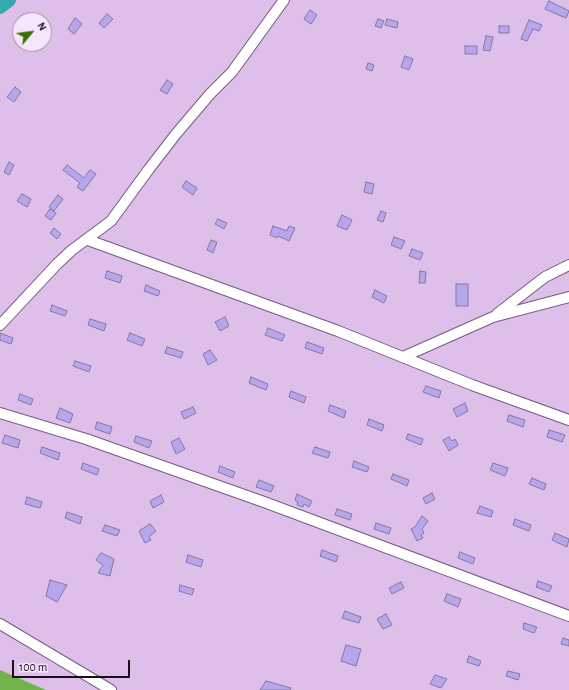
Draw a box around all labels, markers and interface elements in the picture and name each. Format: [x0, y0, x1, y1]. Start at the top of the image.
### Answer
north arrow [12, 12, 52, 52]
text: N [35, 20, 49, 32]
scale bar [14, 652, 132, 678]
text: 100 m [19, 661, 47, 673]

